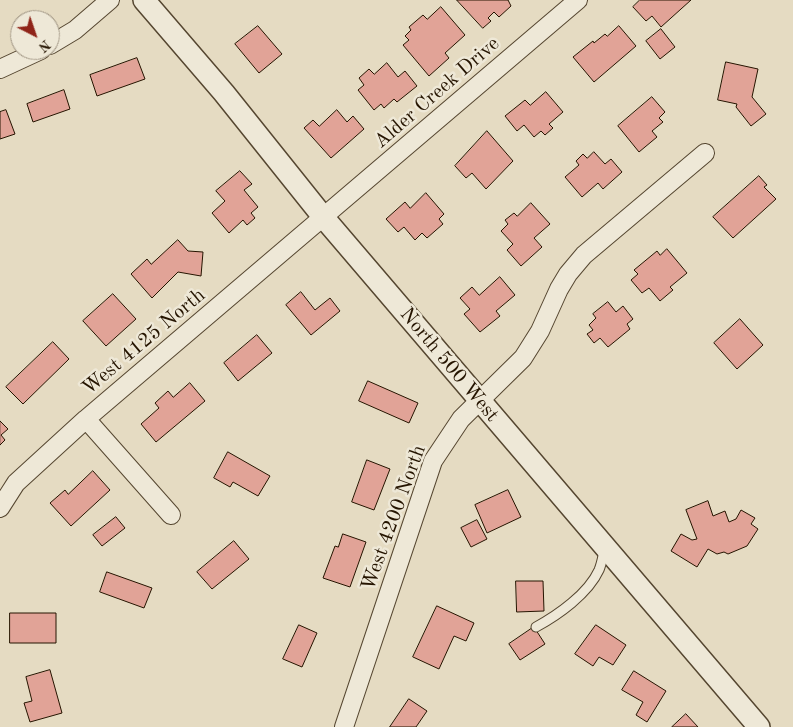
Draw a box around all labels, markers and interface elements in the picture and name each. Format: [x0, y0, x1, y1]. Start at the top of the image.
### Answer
north arrow [10, 10, 60, 60]
street label: Alder Creek Drive [369, 32, 505, 154]
text: N [36, 37, 53, 54]
street label: West 4125 North [78, 284, 210, 400]
street label: North 500 West [394, 303, 504, 427]
street label: West 4200 North [357, 442, 431, 594]

